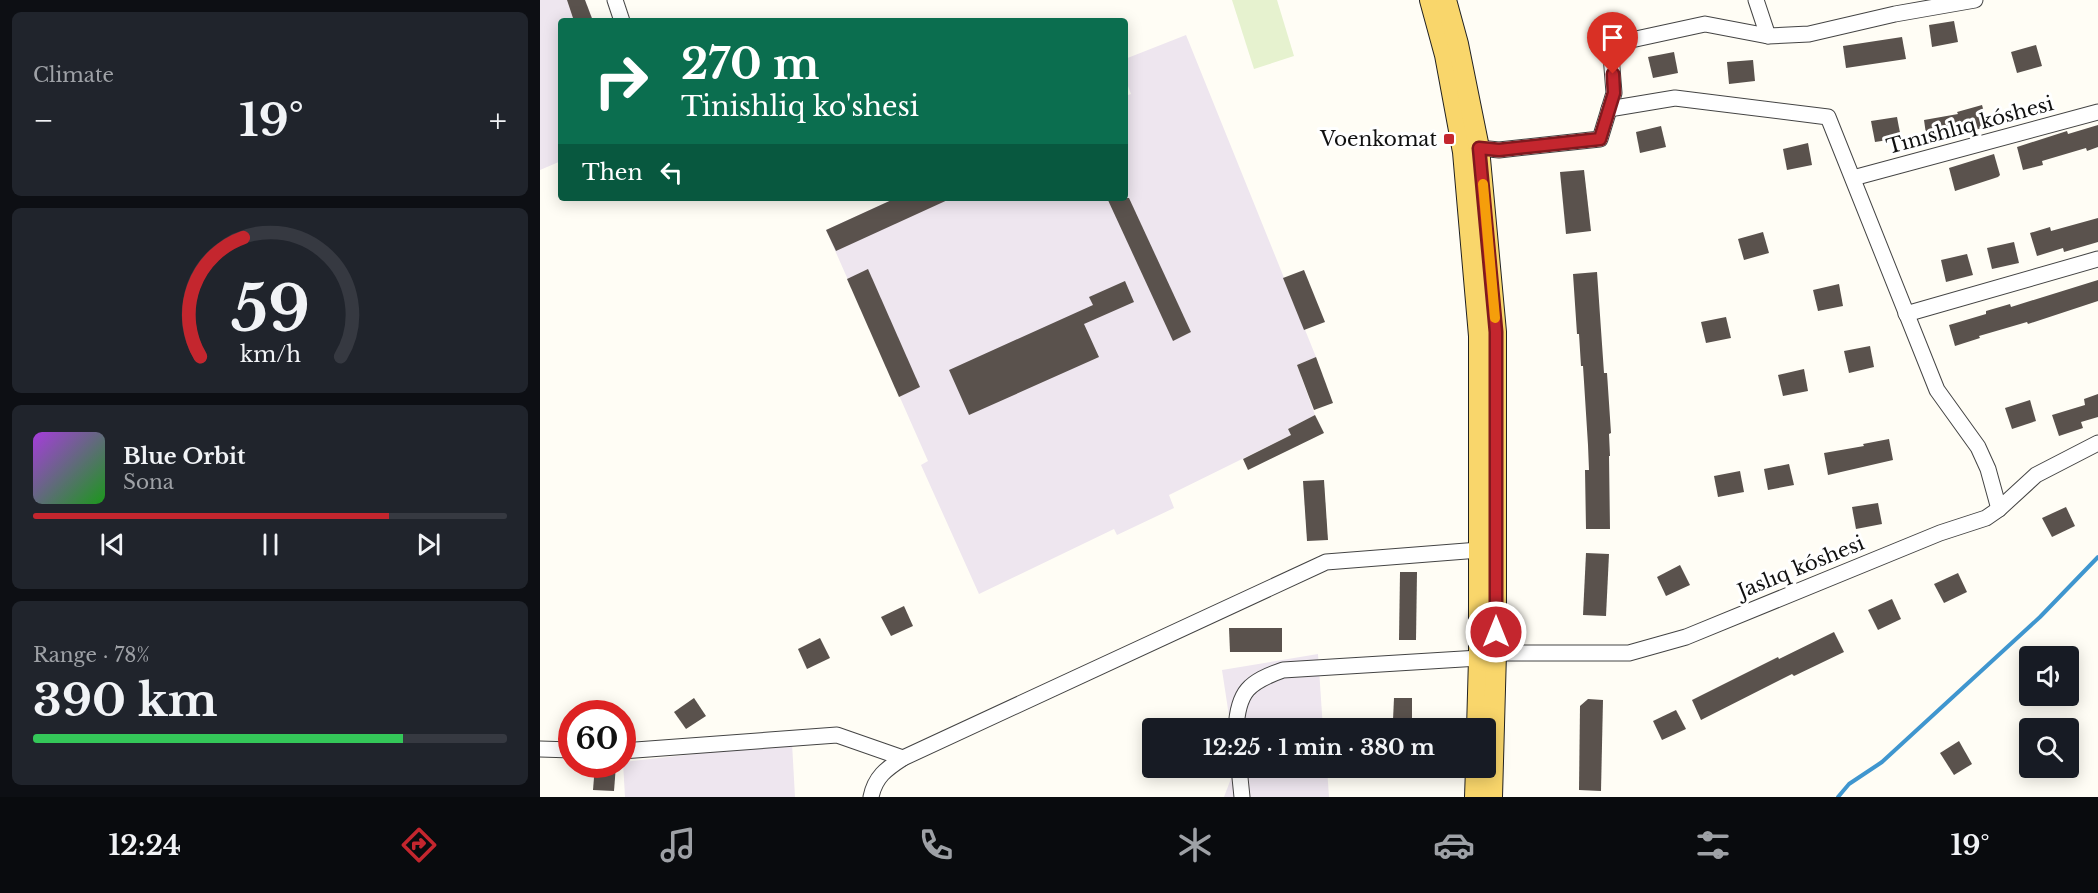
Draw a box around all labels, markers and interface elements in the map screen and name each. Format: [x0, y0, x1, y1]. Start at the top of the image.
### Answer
pin [1587, 12, 1638, 74]
icon: arrive [1596, 21, 1629, 54]
text: 270 m [681, 38, 819, 90]
icon: right [582, 42, 660, 120]
text: Climate [33, 63, 114, 87]
text: Tinishliq ko'shesi [681, 90, 919, 123]
street label: Tınıshlıq kóshesi [1884, 91, 2056, 159]
text: 19° [239, 92, 304, 148]
text: − [33, 100, 54, 141]
text: + [489, 100, 507, 141]
place label: Voenkomat [1319, 127, 1437, 151]
marker: Voenkomat [1442, 132, 1456, 146]
icon: left [655, 156, 688, 189]
text: Then [582, 159, 643, 186]
text: 59 [230, 271, 310, 349]
text: km/h [240, 342, 301, 369]
text: Blue Orbit [123, 443, 245, 470]
text: Sona [123, 470, 174, 494]
icon: previous [96, 528, 129, 561]
icon: pause [254, 528, 287, 561]
icon: next [412, 528, 445, 561]
street label: Jaslıq kóshesi [1731, 531, 1868, 604]
position arrow [1464, 600, 1528, 664]
text: Range · 78% [33, 643, 150, 667]
map controls [2019, 646, 2079, 778]
button: sound [2019, 646, 2079, 706]
text: 390 km [33, 672, 218, 728]
speed limit sign: 60 [558, 700, 636, 778]
button: search [2019, 718, 2079, 778]
text: 12:25 · 1 min · 380 m [1203, 734, 1435, 761]
icon: directions [398, 824, 440, 866]
icon: music [657, 824, 699, 866]
icon: phone [915, 824, 957, 866]
icon: climate [1174, 824, 1216, 866]
icon: car [1433, 824, 1475, 866]
icon: filters [1692, 824, 1734, 866]
text: 12:24 [108, 829, 181, 862]
text: 19° [1951, 829, 1990, 862]

